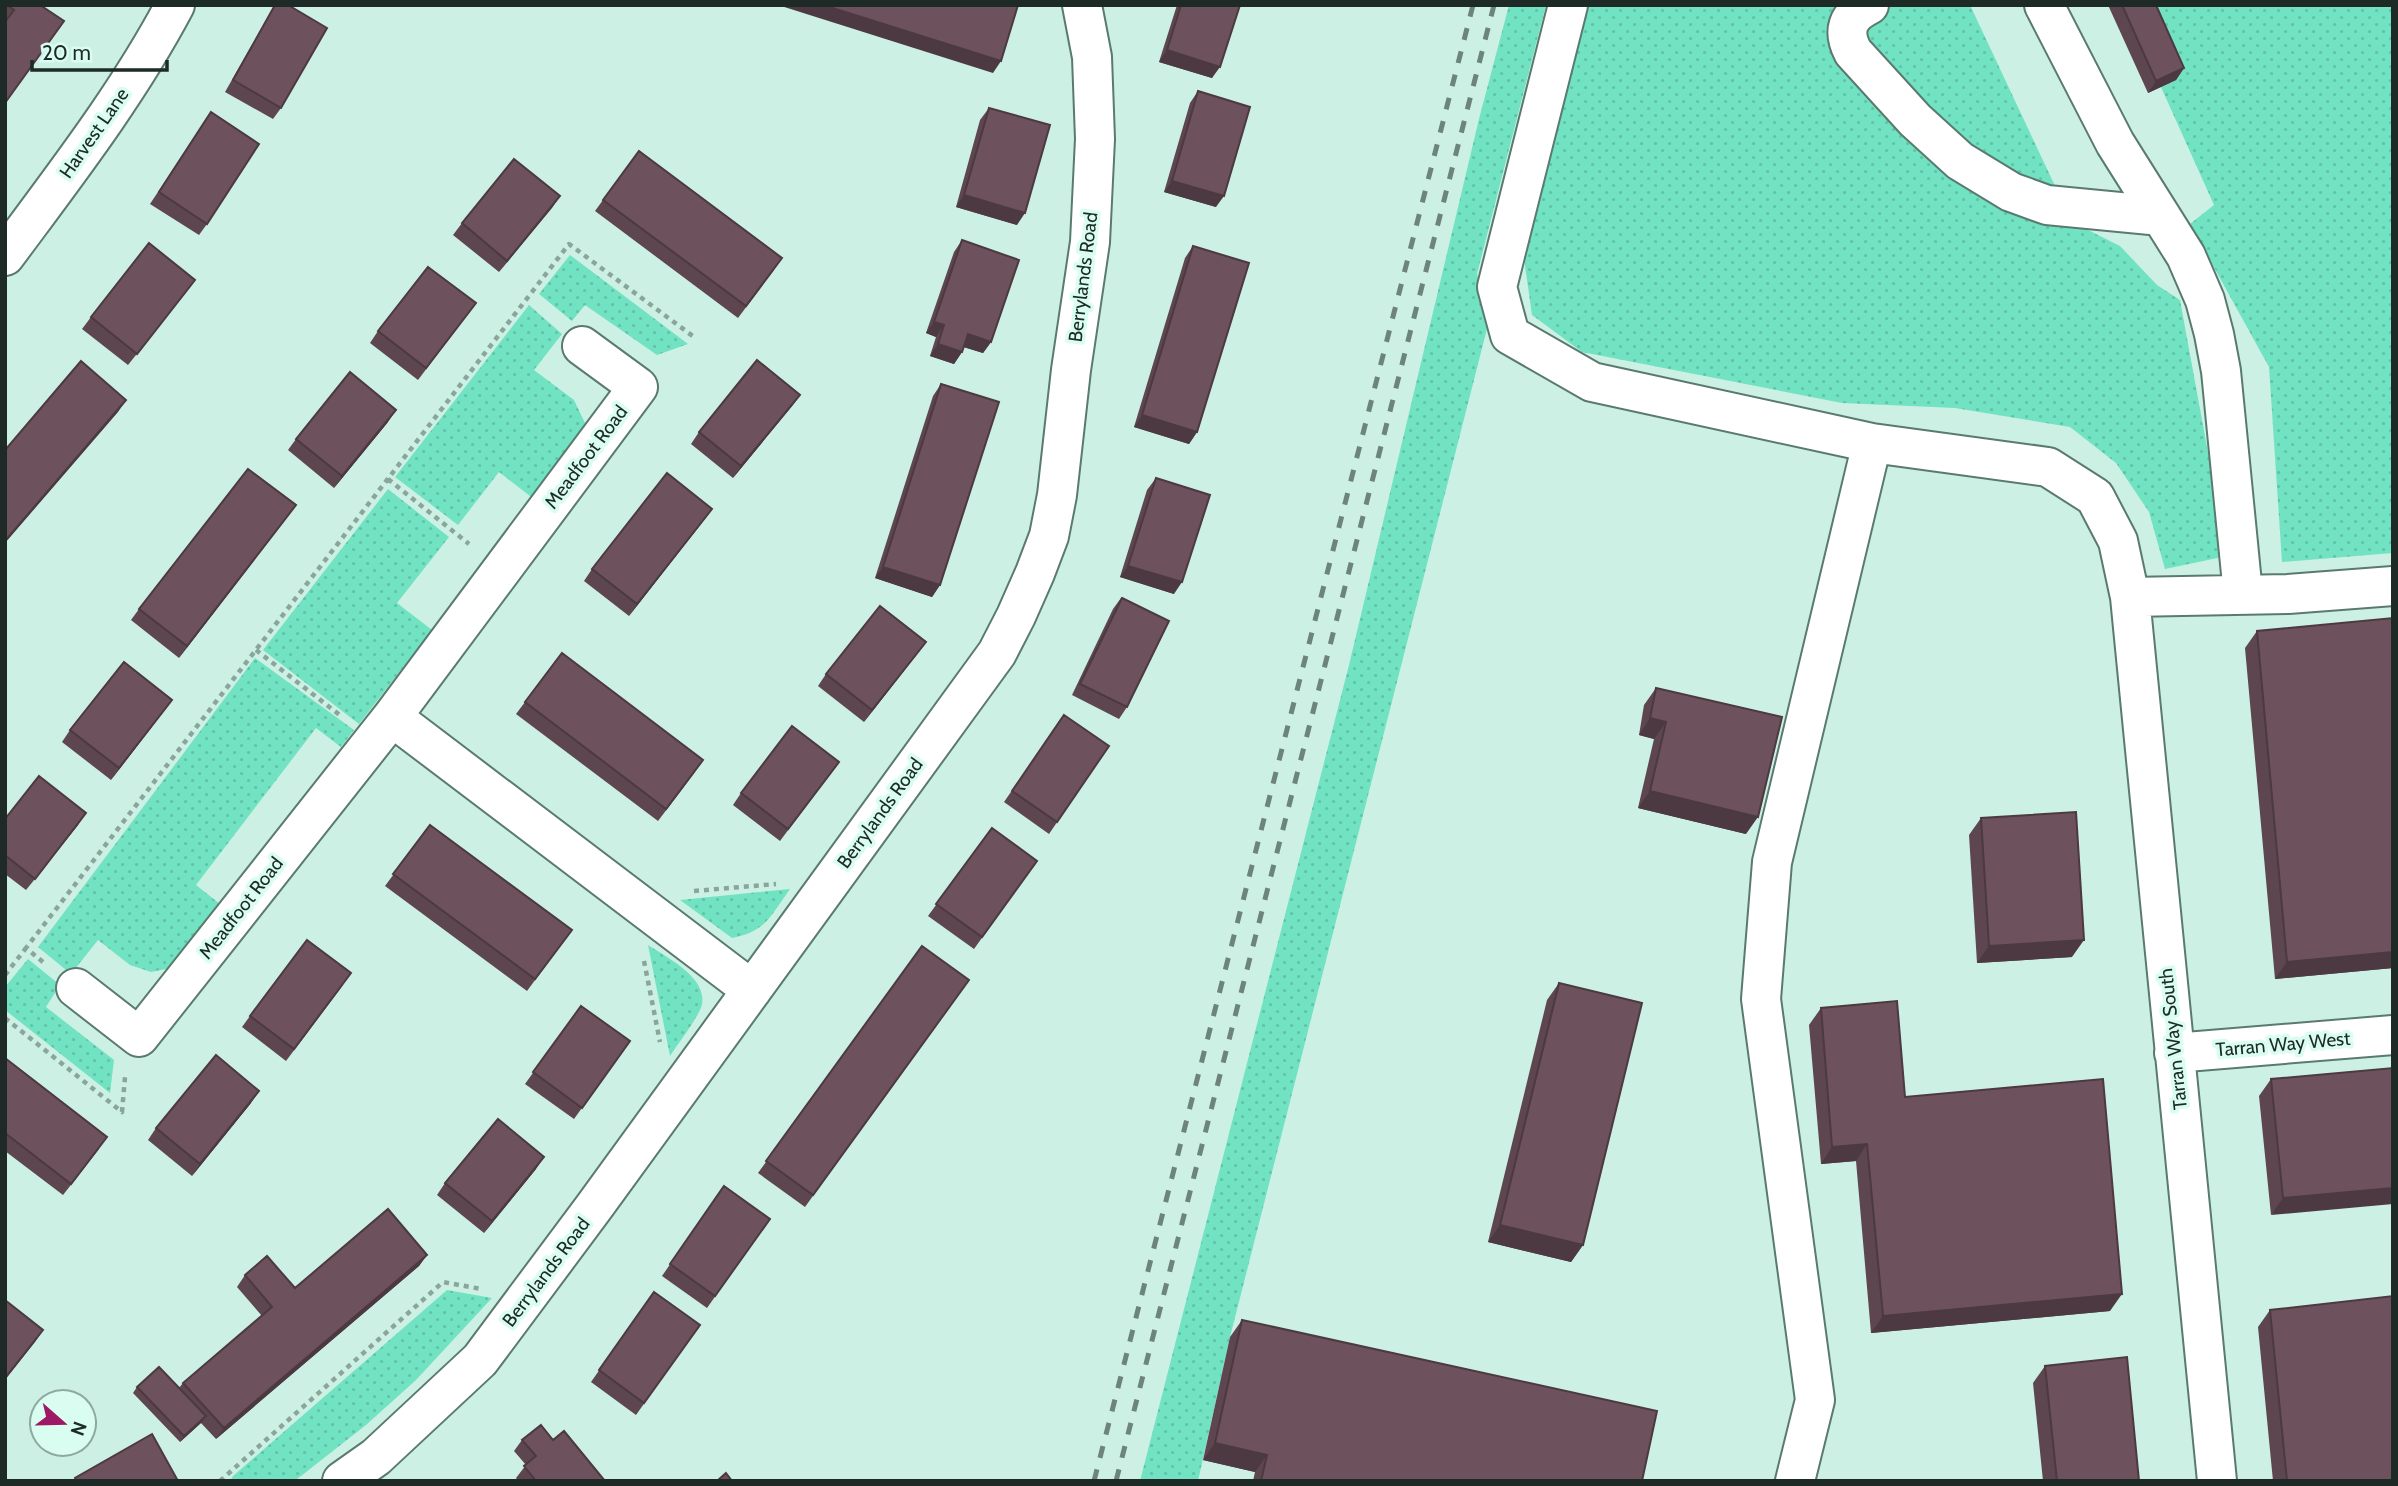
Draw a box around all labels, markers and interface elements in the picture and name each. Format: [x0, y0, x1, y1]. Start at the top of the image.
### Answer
scale bar [32, 28, 166, 72]
text: 20 m [42, 40, 91, 65]
street label: Harvest Lane [55, 83, 134, 183]
street label: Berrylands Road [1064, 211, 1102, 343]
street label: Meadfoot Road [540, 401, 632, 513]
street label: Berrylands Road [832, 753, 928, 873]
street label: Meadfoot Road [194, 852, 288, 964]
street label: Tarran Way South [2154, 967, 2192, 1111]
street label: Tarran Way West [2215, 1027, 2352, 1061]
street label: Berrylands Road [497, 1213, 595, 1331]
north arrow [28, 1388, 98, 1458]
text: N [65, 1418, 92, 1439]

